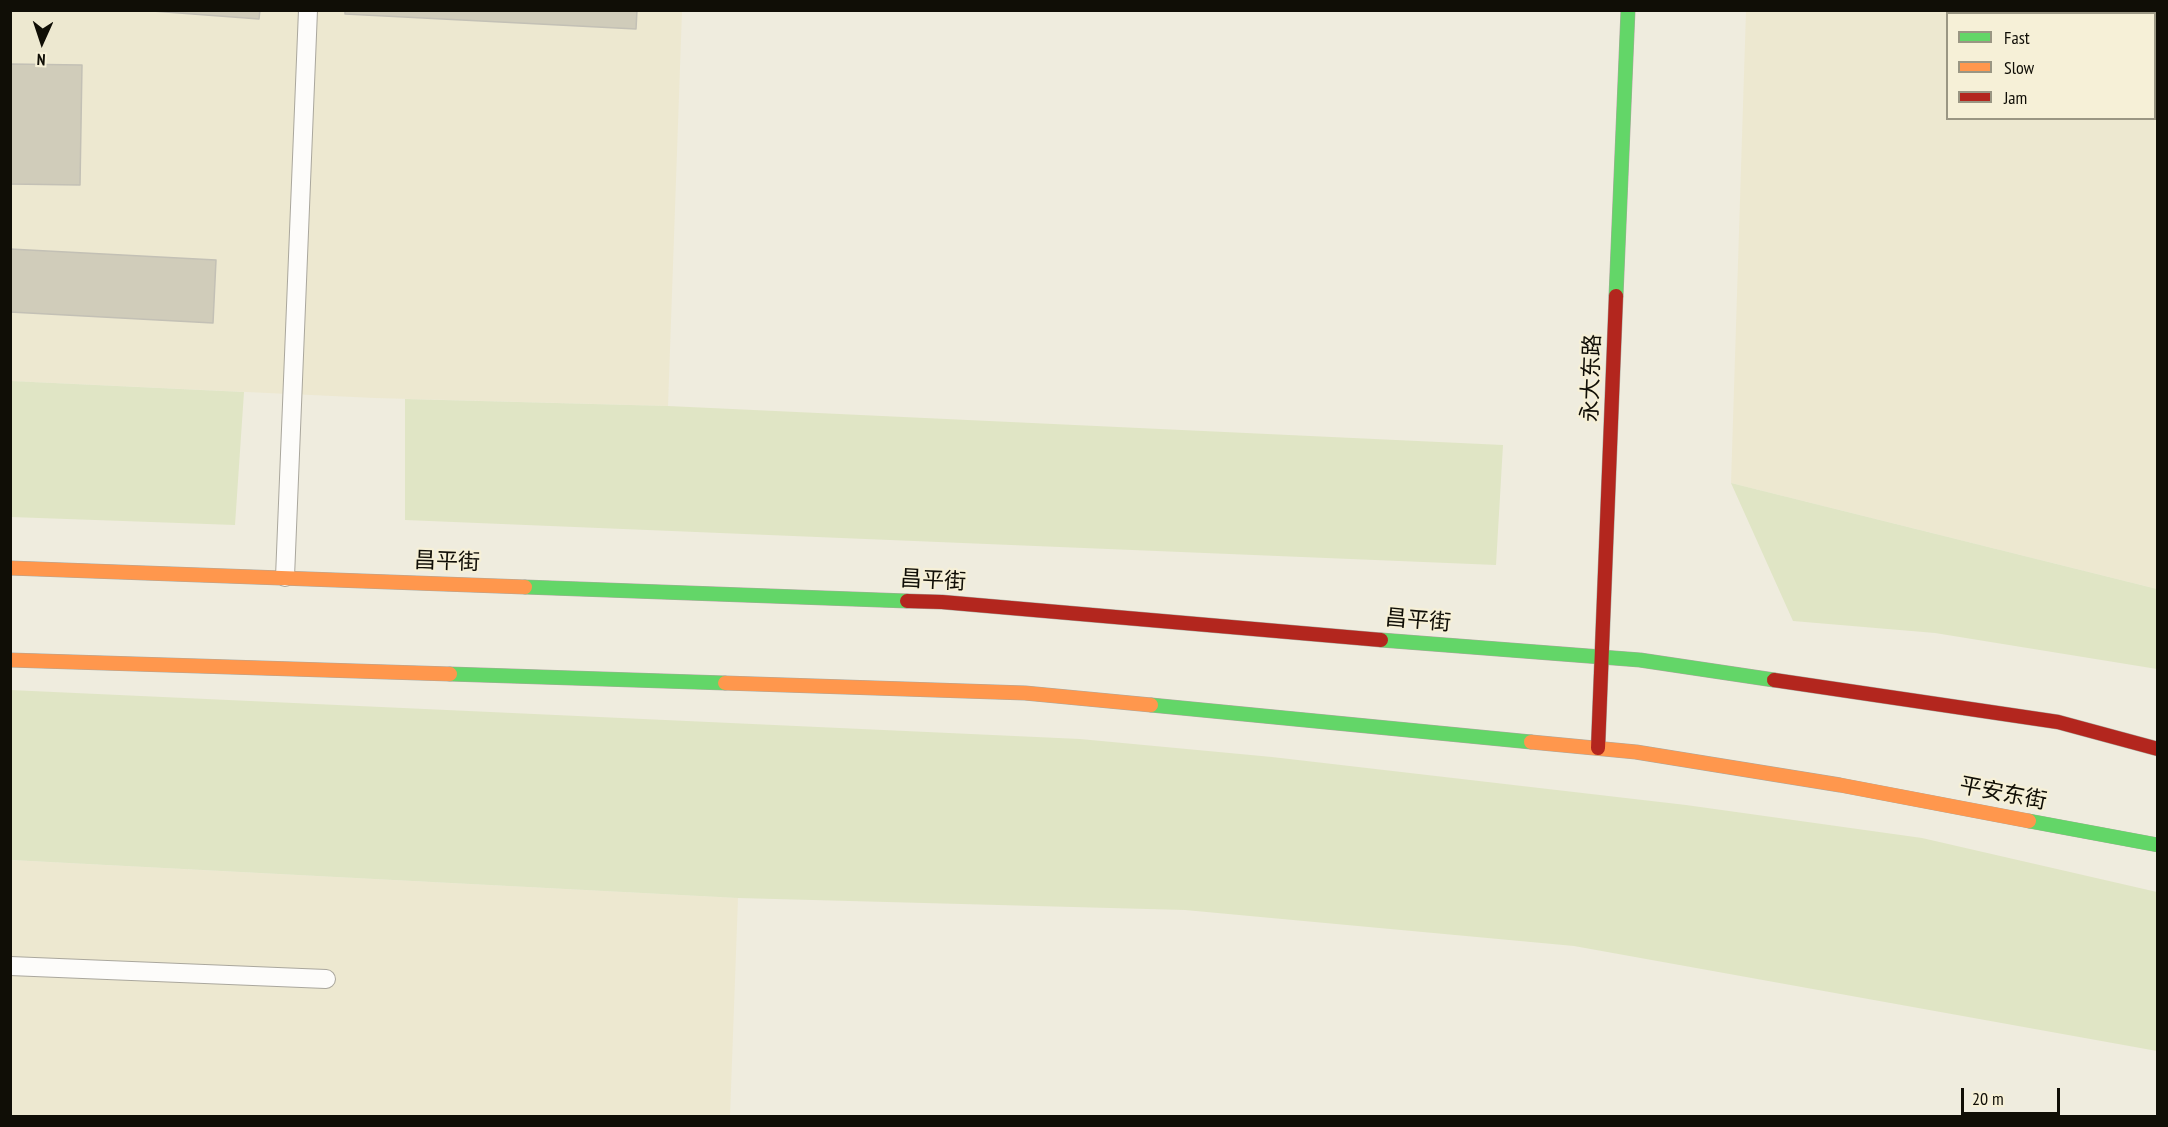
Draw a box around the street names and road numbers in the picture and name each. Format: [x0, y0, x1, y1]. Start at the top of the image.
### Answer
street label: 永大东路 [1577, 334, 1607, 422]
street label: 昌平街 [414, 548, 480, 576]
street label: 昌平街 [899, 566, 967, 596]
street label: 昌平街 [1384, 605, 1452, 637]
street label: 平安东街 [1957, 773, 2049, 815]

